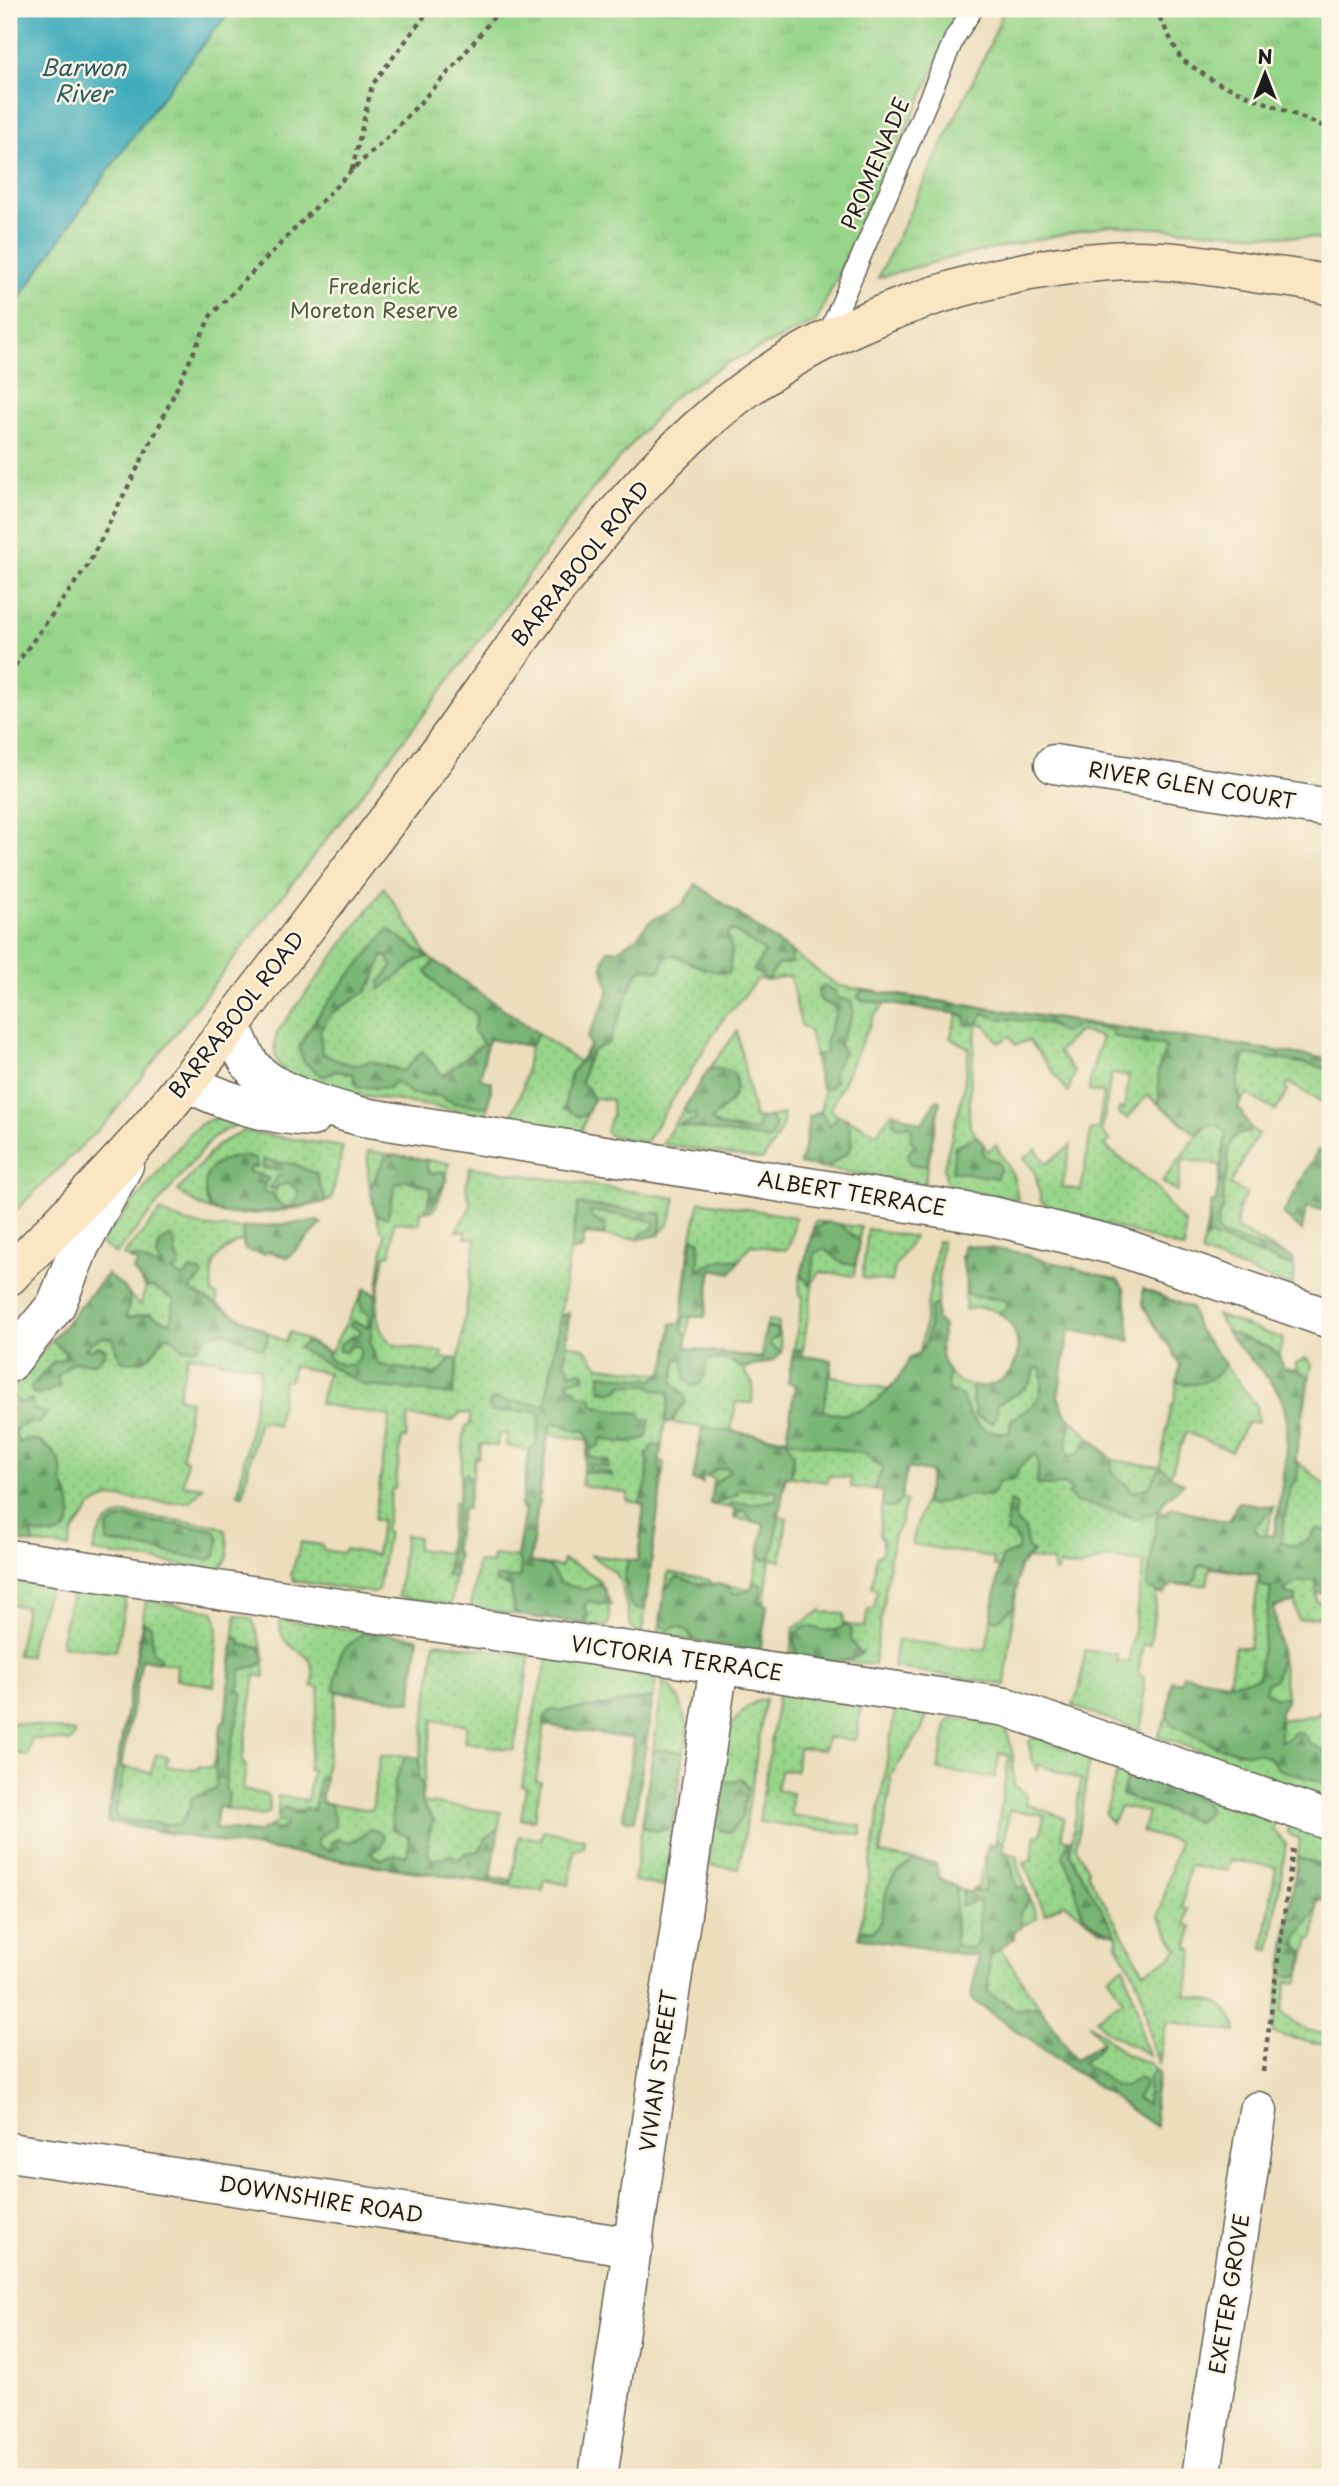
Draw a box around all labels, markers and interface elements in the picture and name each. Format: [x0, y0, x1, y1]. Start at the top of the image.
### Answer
north arrow [1230, 38, 1300, 108]
text: N [1257, 42, 1273, 70]
water label: Barwon River [40, 49, 127, 110]
street label: PROMENADE [832, 92, 917, 235]
park label: Frederick Moreton Reserve [290, 269, 458, 325]
street label: BARRABOOL ROAD [503, 473, 656, 652]
street label: RIVER GLEN COURT [1086, 752, 1299, 816]
street label: BARRABOOL ROAD [160, 923, 311, 1104]
street label: ALBERT TERRACE [756, 1161, 949, 1223]
street label: VICTORIA TERRACE [569, 1626, 785, 1688]
street label: VIVIAN STREET [630, 1987, 684, 2154]
street label: DOWNSHIRE ROAD [217, 2166, 426, 2230]
street label: EXETER GROVE [1200, 2211, 1257, 2376]

